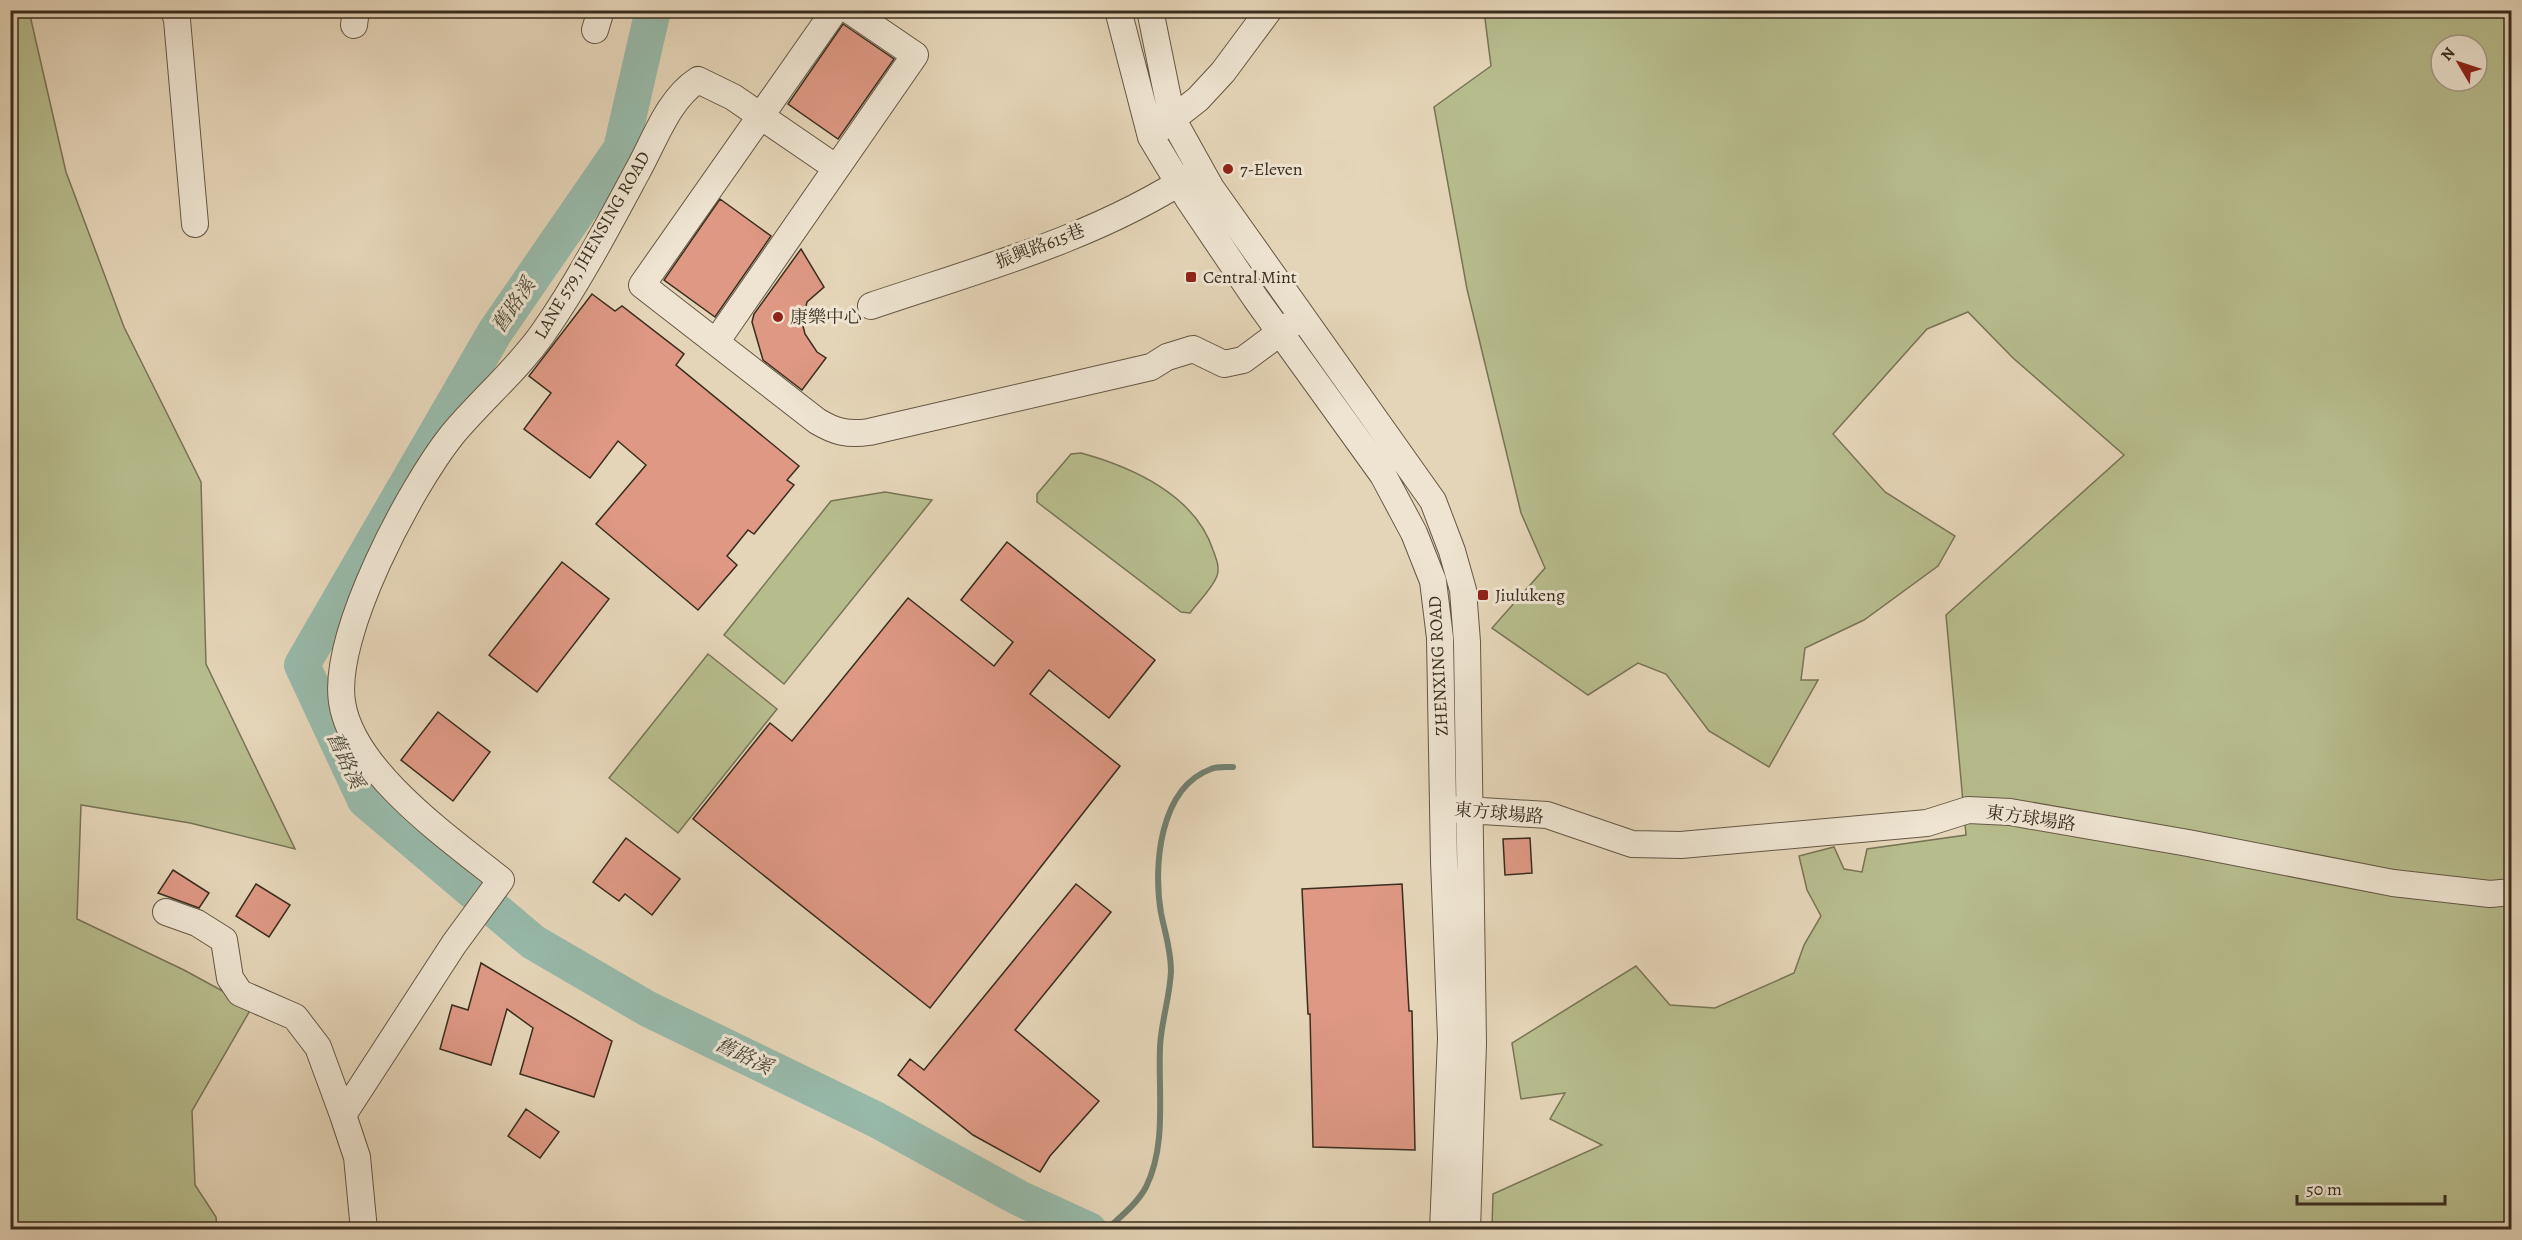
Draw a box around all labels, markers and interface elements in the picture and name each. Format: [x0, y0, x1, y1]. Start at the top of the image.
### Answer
north arrow [2429, 33, 2489, 93]
text: N [2436, 42, 2461, 66]
street label: LANE 579, JHENSING ROAD [528, 147, 656, 343]
place label: 7-Eleven [1240, 157, 1303, 181]
marker: 7-Eleven [1221, 162, 1235, 176]
street label: 振興路615巷 [992, 218, 1088, 274]
place label: Central Mint [1203, 265, 1297, 289]
marker: Central Mint [1184, 270, 1198, 284]
water label: 舊路溪 [485, 271, 543, 338]
place label: 康樂中心 [790, 305, 862, 329]
marker: 康樂中心 [771, 310, 785, 324]
place label: Jiulukeng [1495, 583, 1565, 607]
marker: Jiulukeng [1476, 588, 1490, 602]
street label: ZHENXING ROAD [1422, 595, 1454, 737]
water label: 舊路溪 [321, 727, 371, 795]
street label: 東方球場路 [1453, 797, 1545, 829]
street label: 東方球場路 [1985, 800, 2077, 836]
water label: 舊路溪 [711, 1030, 778, 1082]
scale bar [2297, 1168, 2446, 1206]
text: 50 m [2306, 1177, 2342, 1201]

